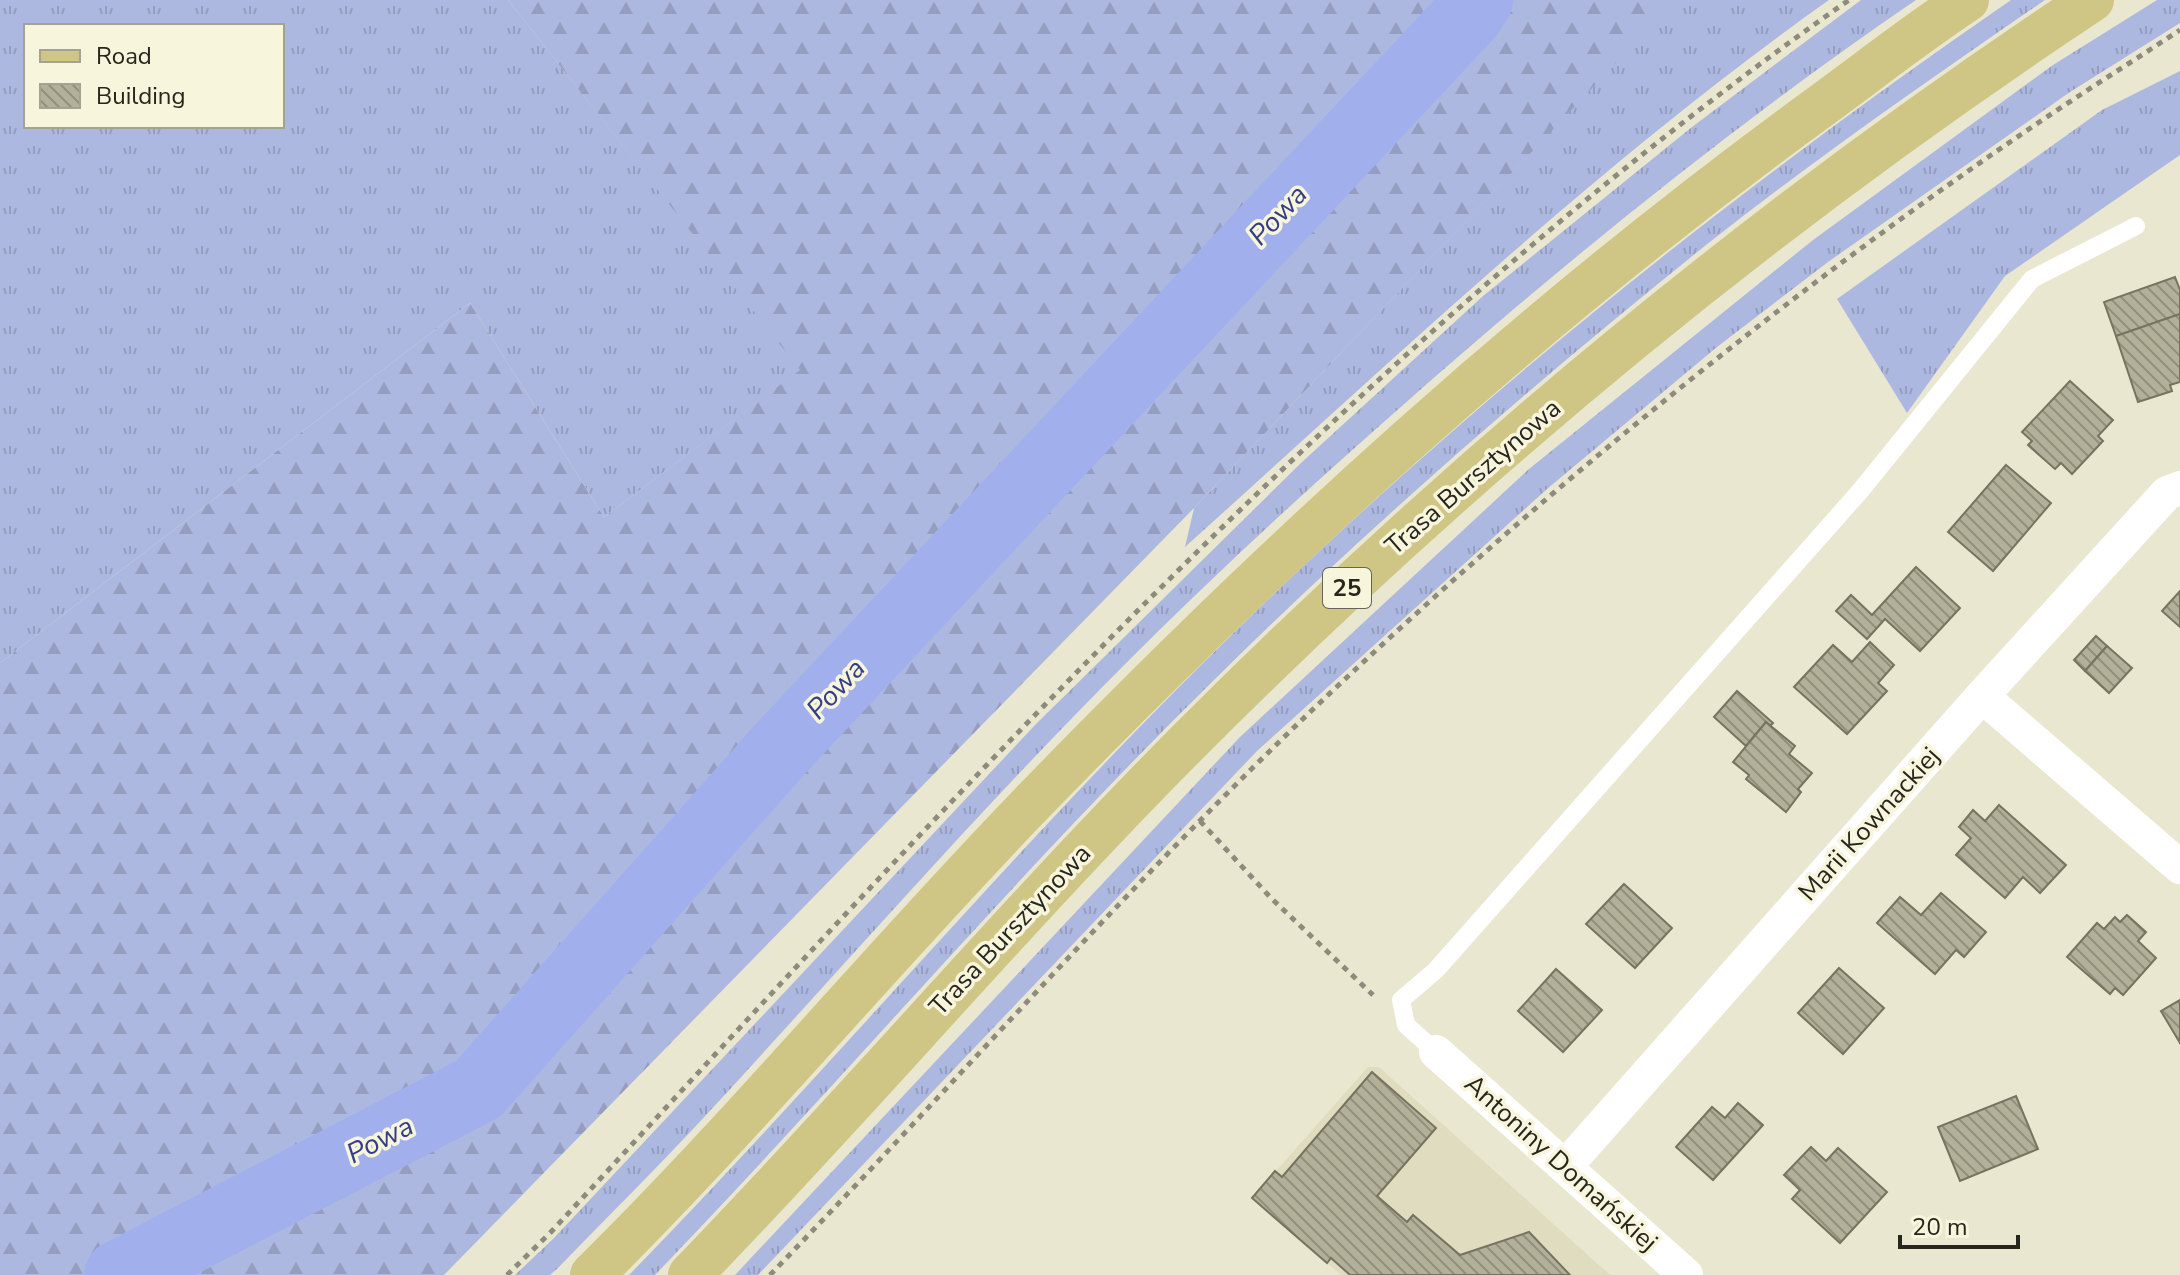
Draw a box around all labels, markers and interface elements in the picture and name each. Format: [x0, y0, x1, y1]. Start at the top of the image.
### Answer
legend [24, 24, 284, 128]
text: Road [96, 40, 152, 72]
text: Building [96, 80, 186, 112]
water label: Powa [1240, 176, 1316, 254]
street label: Trasa Bursztynowa [1378, 391, 1568, 563]
road number: 25 [1323, 568, 1371, 608]
water label: Powa [798, 650, 874, 728]
street label: Marii Kownackiej [1791, 740, 1947, 908]
street label: Trasa Bursztynowa [921, 837, 1099, 1023]
street label: Antoniny Domańskiej [1457, 1067, 1665, 1259]
water label: Powa [340, 1107, 420, 1173]
scale bar [1900, 1199, 2018, 1249]
text: 20 m [1912, 1211, 1968, 1243]

